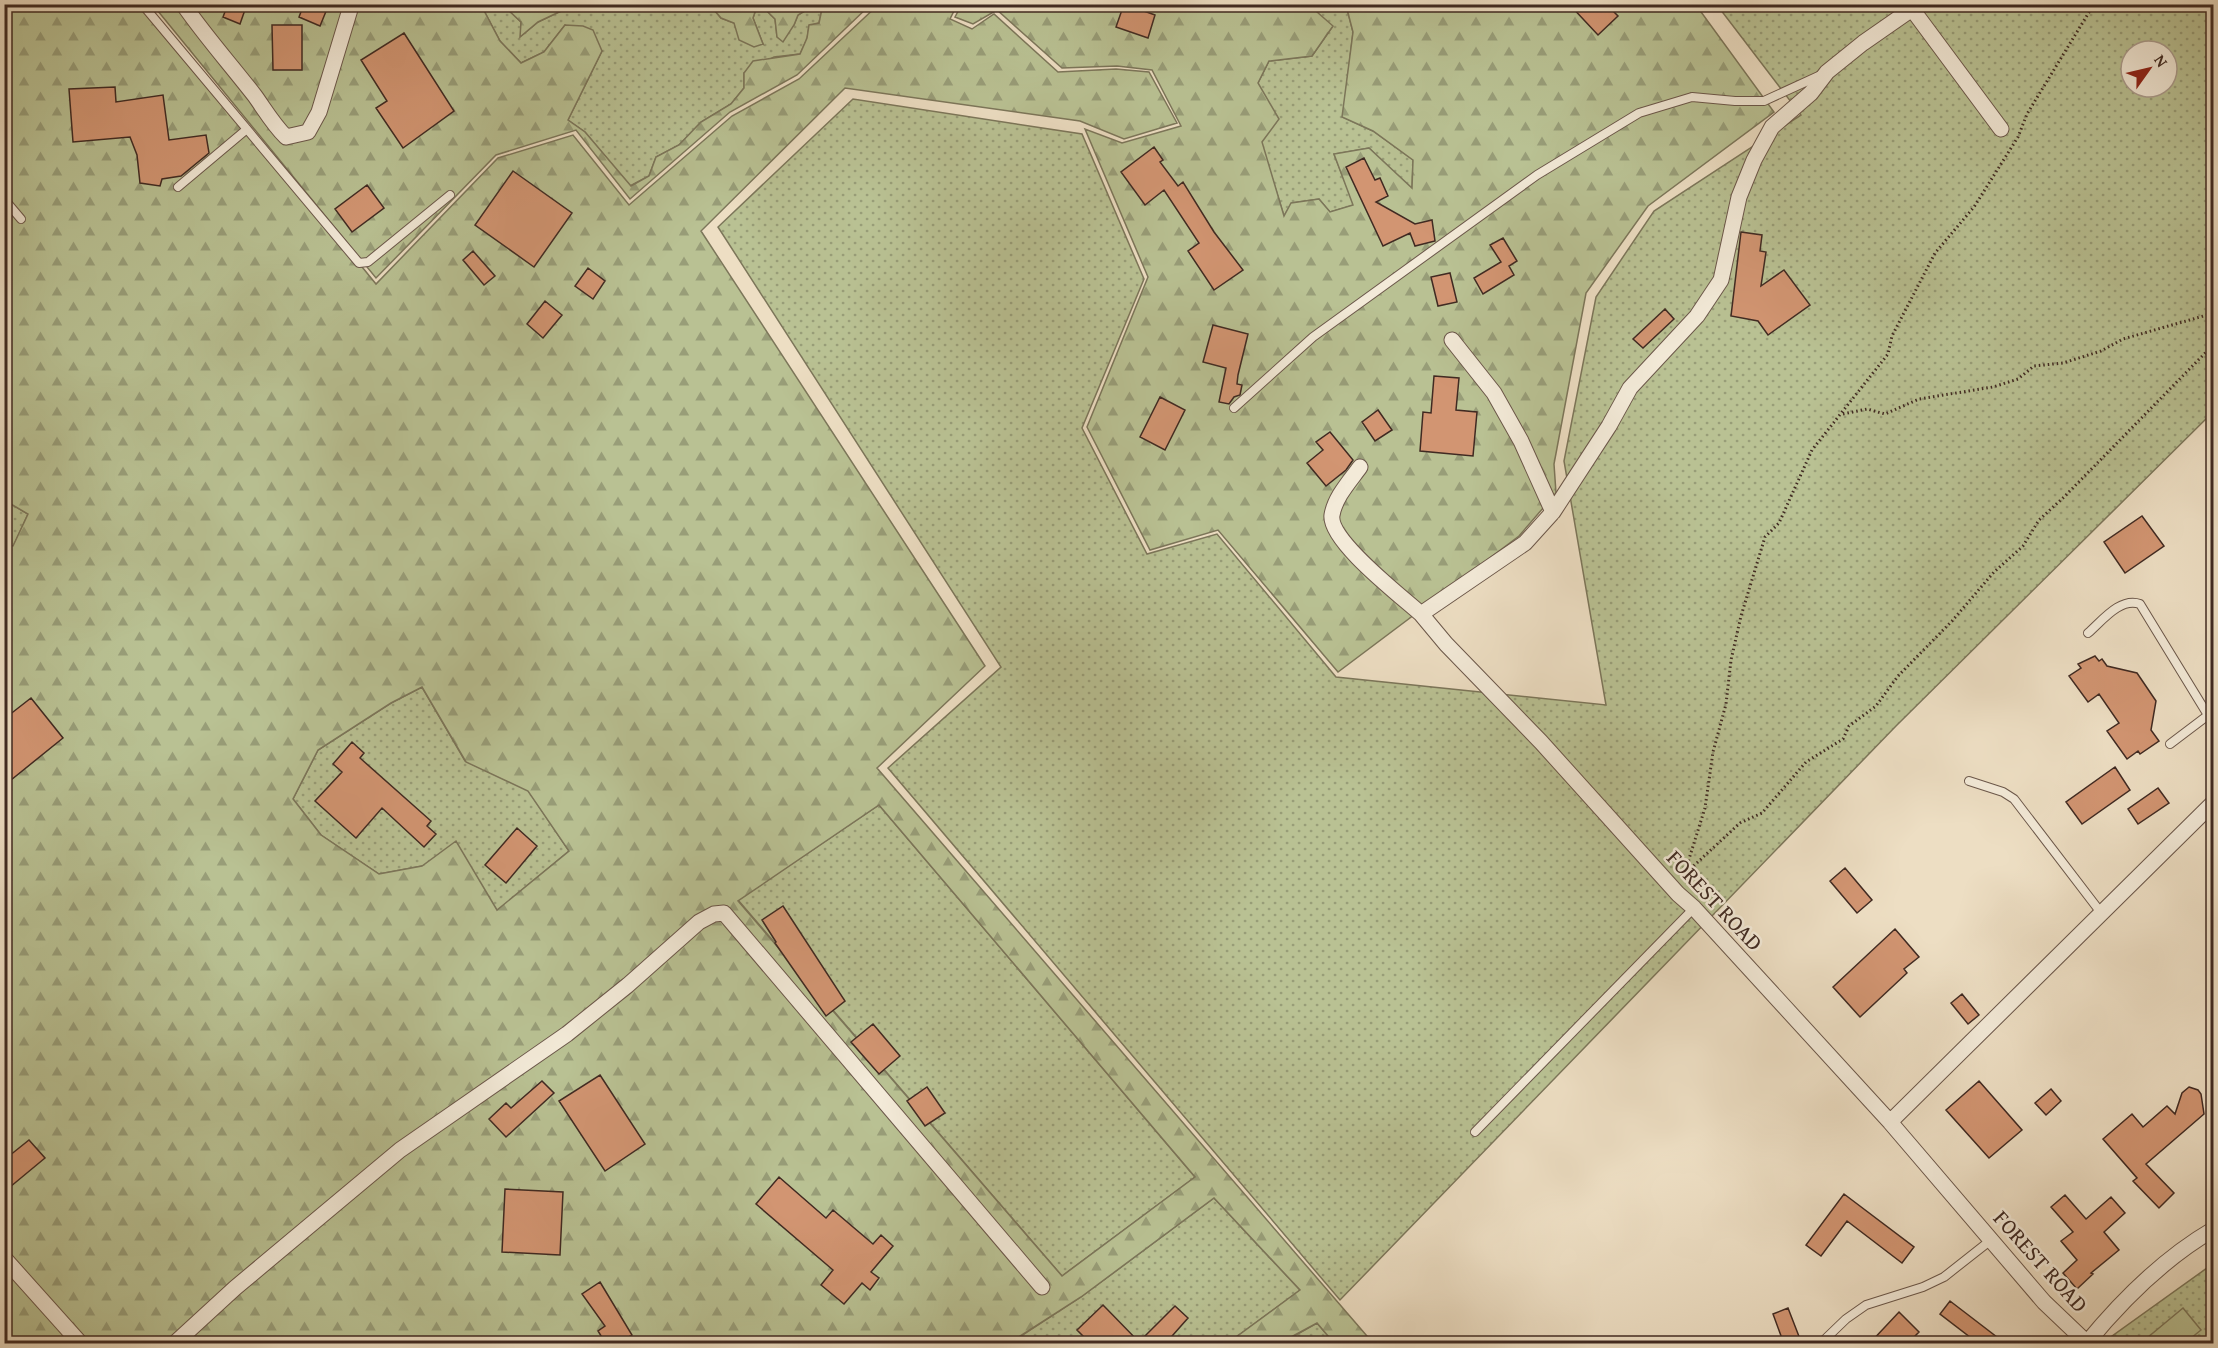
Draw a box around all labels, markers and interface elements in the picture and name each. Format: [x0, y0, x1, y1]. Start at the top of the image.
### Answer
north arrow [2119, 39, 2179, 99]
text: N [2148, 49, 2175, 72]
street label: FOREST ROAD [1660, 842, 1770, 958]
street label: FOREST ROAD [1986, 1203, 2096, 1319]

